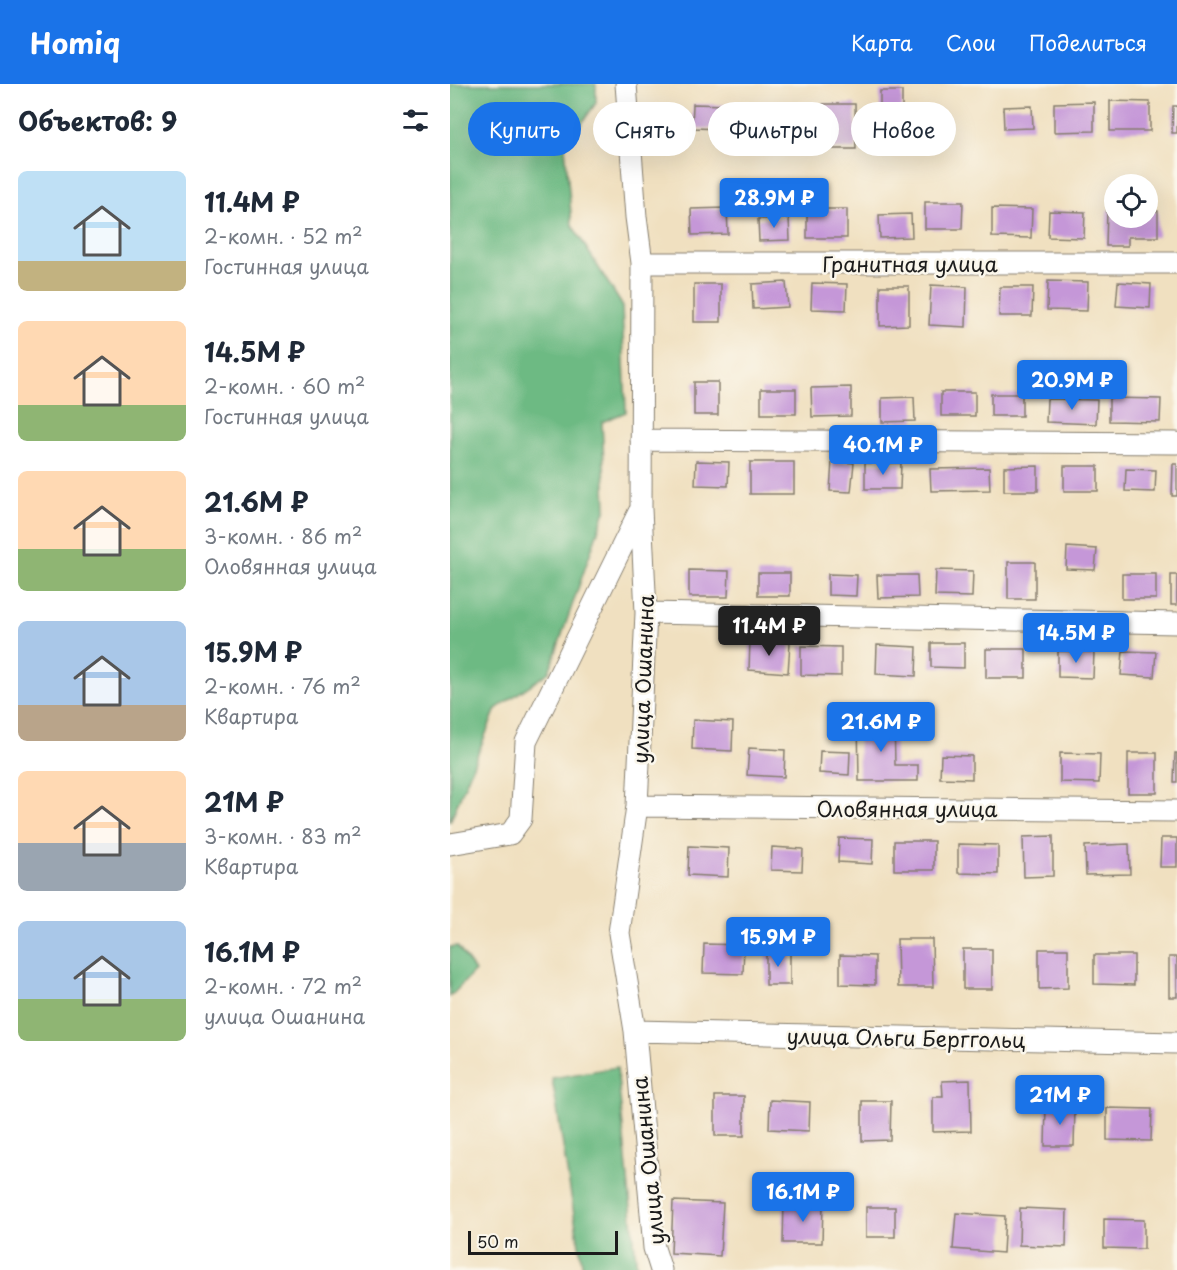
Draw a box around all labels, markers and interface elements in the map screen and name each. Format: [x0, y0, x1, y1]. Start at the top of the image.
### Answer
text: Homiq [30, 21, 120, 64]
text: Карта [851, 26, 913, 58]
text: Слои [946, 26, 996, 58]
text: Поделиться [1029, 26, 1147, 58]
text: Объектов: 9 [18, 101, 177, 140]
chip: Купить [468, 102, 581, 156]
chip: Снять [593, 102, 696, 156]
chip: Фильтры [708, 102, 839, 156]
chip: Новое [851, 102, 956, 156]
icon: filters [399, 104, 432, 137]
map controls [1104, 174, 1158, 228]
button: locate [1104, 174, 1158, 228]
pin: 28.9M ₽ [719, 178, 829, 229]
text: 11.4M ₽ [204, 182, 300, 221]
text: 28.9M ₽ [734, 182, 814, 212]
icon: home [66, 195, 138, 267]
text: 2-комн. · 52 m² [204, 221, 363, 251]
street label: Гранитная улица [822, 247, 998, 279]
text: Гостинная улица [204, 251, 369, 281]
text: 14.5M ₽ [204, 332, 305, 371]
icon: home [66, 345, 138, 417]
pin: 20.9M ₽ [1017, 360, 1127, 411]
text: 20.9M ₽ [1031, 364, 1113, 394]
text: 2-комн. · 60 m² [204, 371, 365, 401]
text: Гостинная улица [204, 401, 369, 431]
pin: 40.1M ₽ [828, 425, 938, 476]
text: 40.1M ₽ [843, 429, 923, 459]
text: 21.6M ₽ [204, 482, 308, 521]
icon: home [66, 495, 138, 567]
text: 3-комн. · 86 m² [204, 521, 362, 551]
text: Оловянная улица [204, 551, 377, 581]
street label: улица Ошанина [623, 593, 661, 764]
pin: 11.4M ₽ [714, 606, 824, 657]
text: 11.4M ₽ [732, 610, 806, 640]
pin: 14.5M ₽ [1021, 613, 1131, 664]
text: 14.5M ₽ [1037, 617, 1115, 647]
text: 15.9M ₽ [204, 632, 302, 671]
icon: home [66, 645, 138, 717]
text: 2-комн. · 76 m² [204, 671, 361, 701]
text: Квартира [204, 701, 298, 731]
pin: 21.6M ₽ [826, 702, 936, 753]
text: 21.6M ₽ [841, 706, 921, 736]
text: 21M ₽ [204, 782, 284, 821]
street label: Оловянная улица [816, 792, 998, 824]
icon: home [66, 795, 138, 867]
text: 3-комн. · 83 m² [204, 821, 362, 851]
text: Квартира [204, 851, 298, 881]
pin: 15.9M ₽ [723, 917, 833, 968]
text: 15.9M ₽ [740, 921, 816, 951]
text: 16.1M ₽ [204, 932, 300, 971]
icon: home [66, 945, 138, 1017]
text: 2-комн. · 72 m² [204, 971, 362, 1001]
text: улица Ошанина [204, 1001, 365, 1031]
street label: улица Ольги Берггольц [786, 1019, 1026, 1055]
street label: улица Ошанина [622, 1074, 672, 1247]
pin: 21M ₽ [1018, 1075, 1102, 1126]
text: 21M ₽ [1029, 1079, 1091, 1109]
pin: 16.1M ₽ [748, 1172, 858, 1223]
text: 16.1M ₽ [766, 1176, 840, 1206]
scale bar [468, 1228, 618, 1256]
text: 50 m [477, 1229, 518, 1253]

